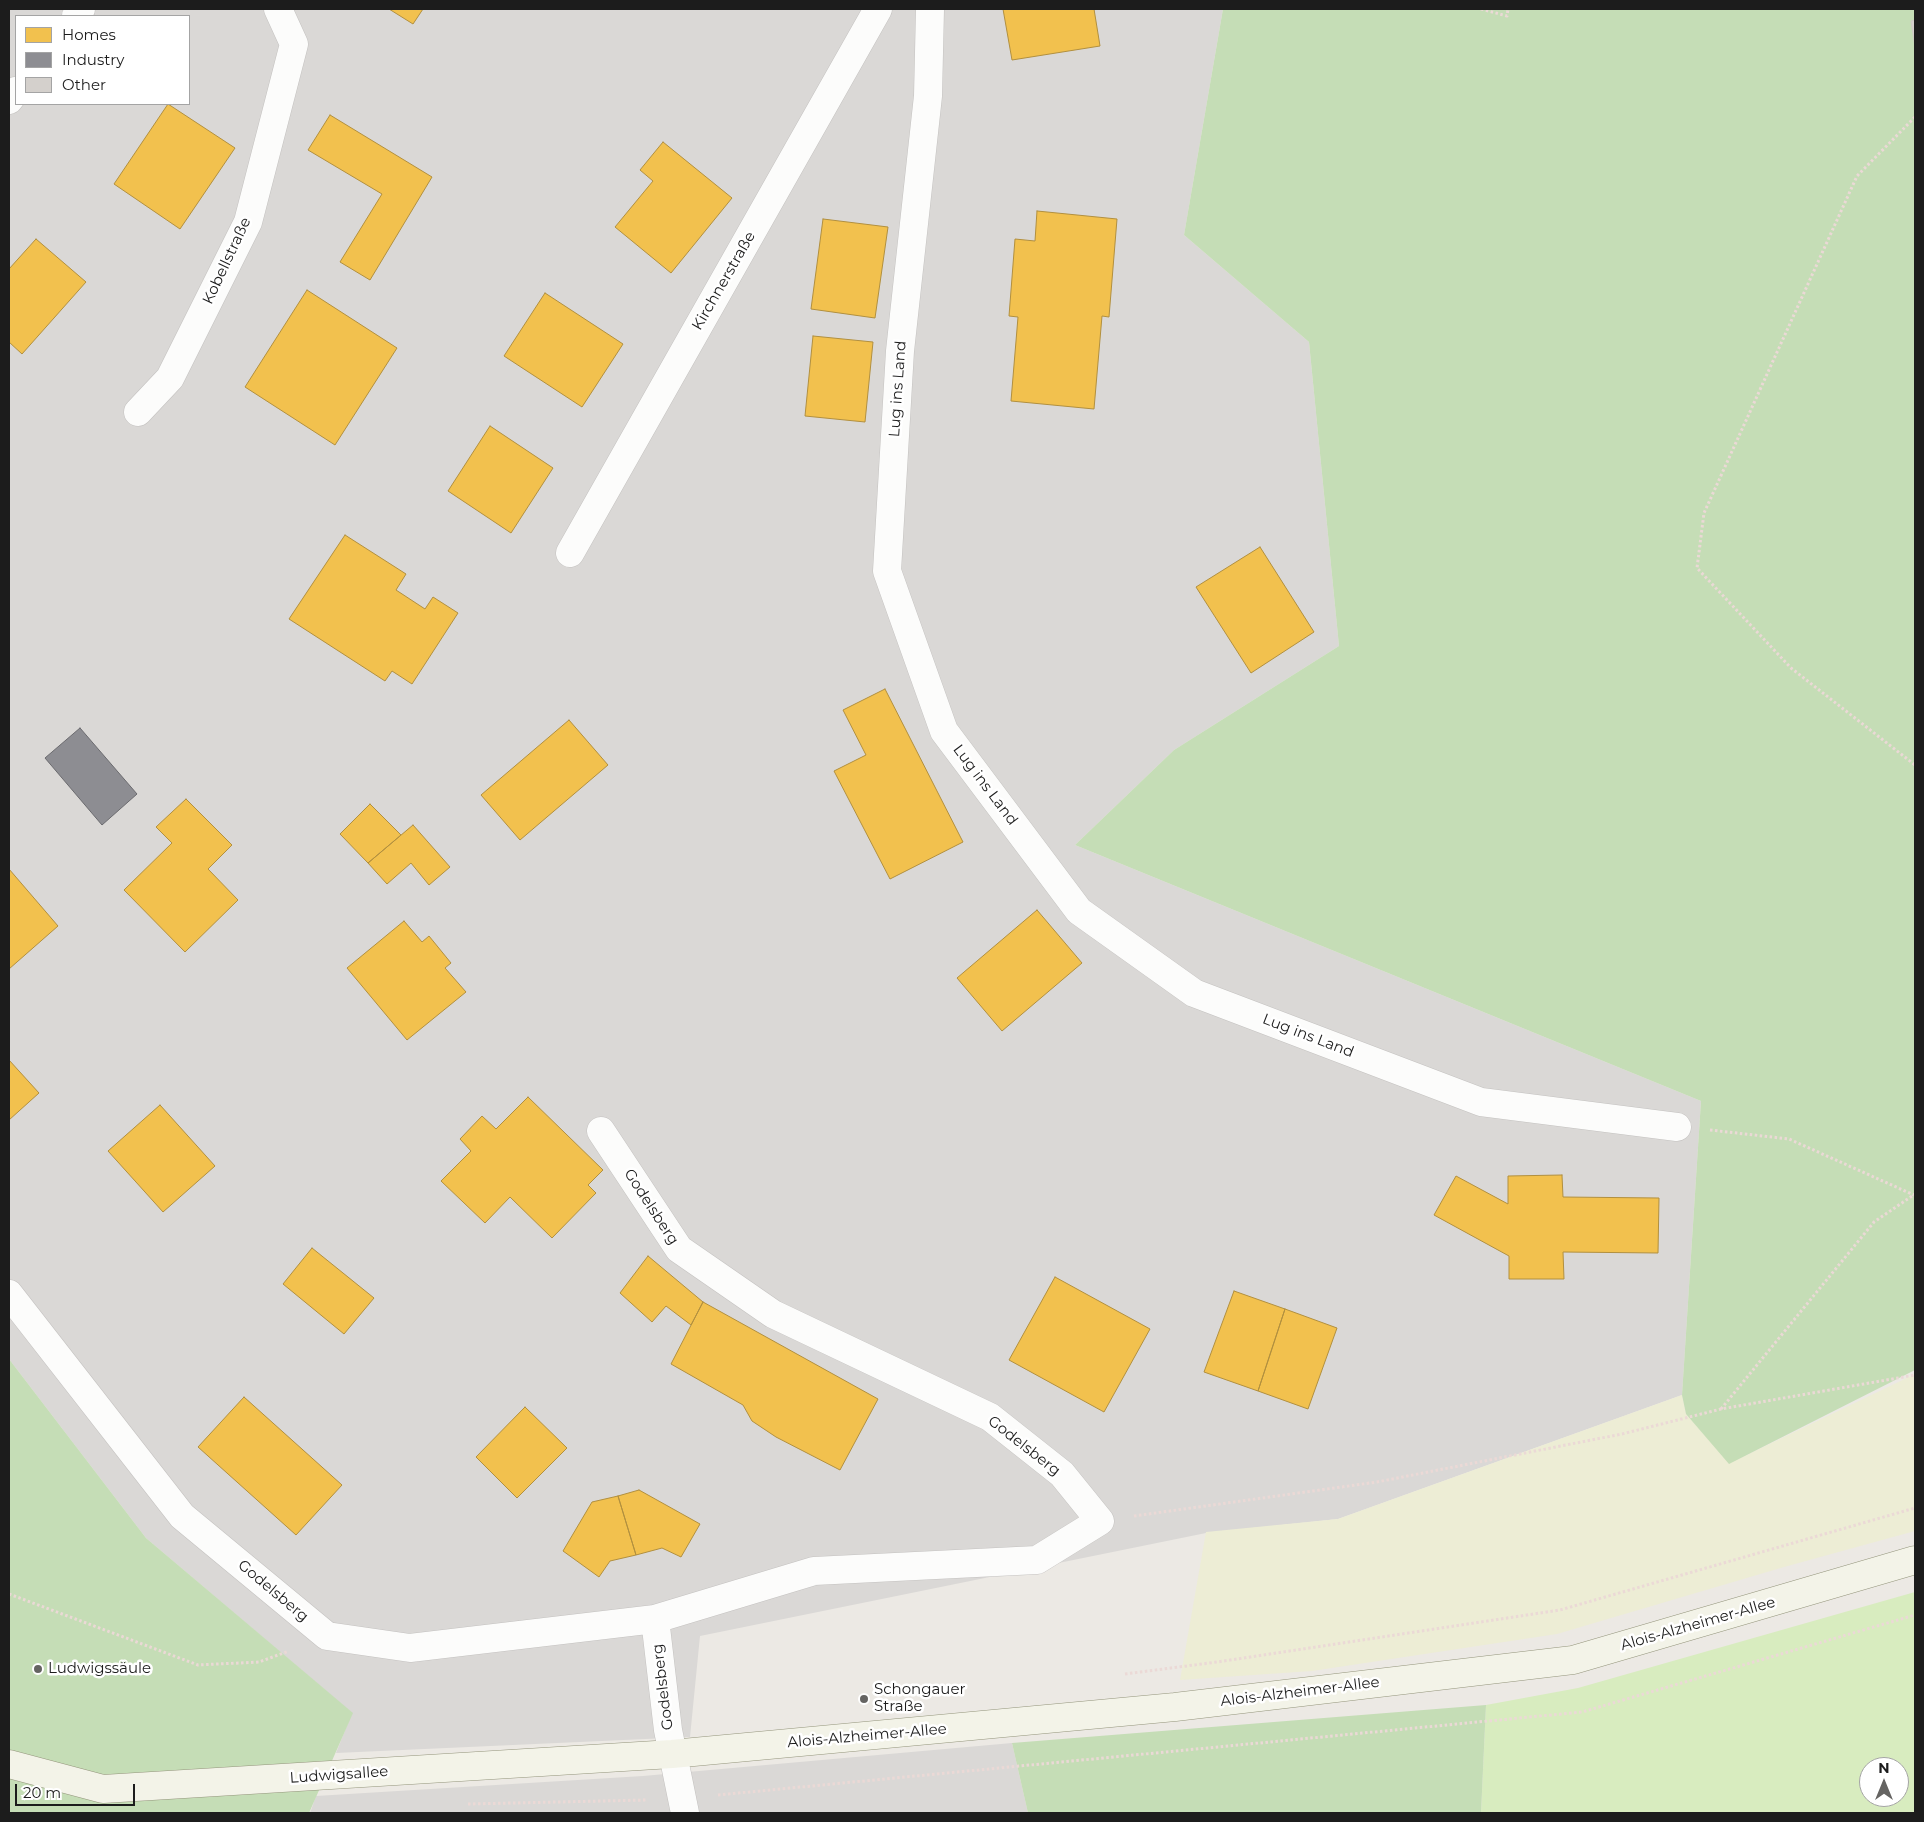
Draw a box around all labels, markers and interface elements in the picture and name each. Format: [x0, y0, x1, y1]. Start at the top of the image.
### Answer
legend [15, 15, 190, 105]
text: Homes [62, 25, 116, 44]
text: Industry [62, 50, 124, 69]
text: Other [62, 75, 106, 94]
street label: Kobellstraße [199, 215, 255, 307]
street label: Kirchnerstraße [688, 228, 760, 334]
street label: Lug ins Land [886, 340, 910, 438]
street label: Lug ins Land [949, 741, 1021, 829]
street label: Lug ins Land [1260, 1010, 1356, 1062]
street label: Godelsberg [620, 1166, 682, 1248]
street label: Godelsberg [984, 1412, 1064, 1480]
street label: Godelsberg [234, 1556, 312, 1626]
street label: Alois-Alzheimer-Allee [1619, 1593, 1777, 1655]
street label: Godelsberg [649, 1643, 677, 1731]
place label: Ludwigssäule [48, 1660, 151, 1678]
marker: Ludwigssäule [32, 1663, 44, 1675]
street label: Alois-Alzheimer-Allee [1219, 1673, 1381, 1711]
place label: Schongauer Straße [874, 1681, 966, 1716]
marker: Schongauer Straße [858, 1693, 870, 1705]
street label: Alois-Alzheimer-Allee [787, 1720, 947, 1752]
north arrow [1859, 1757, 1909, 1807]
text: N [1878, 1759, 1890, 1777]
street label: Ludwigsallee [289, 1763, 389, 1787]
scale bar [18, 1774, 138, 1806]
text: 20 m [23, 1783, 61, 1802]

